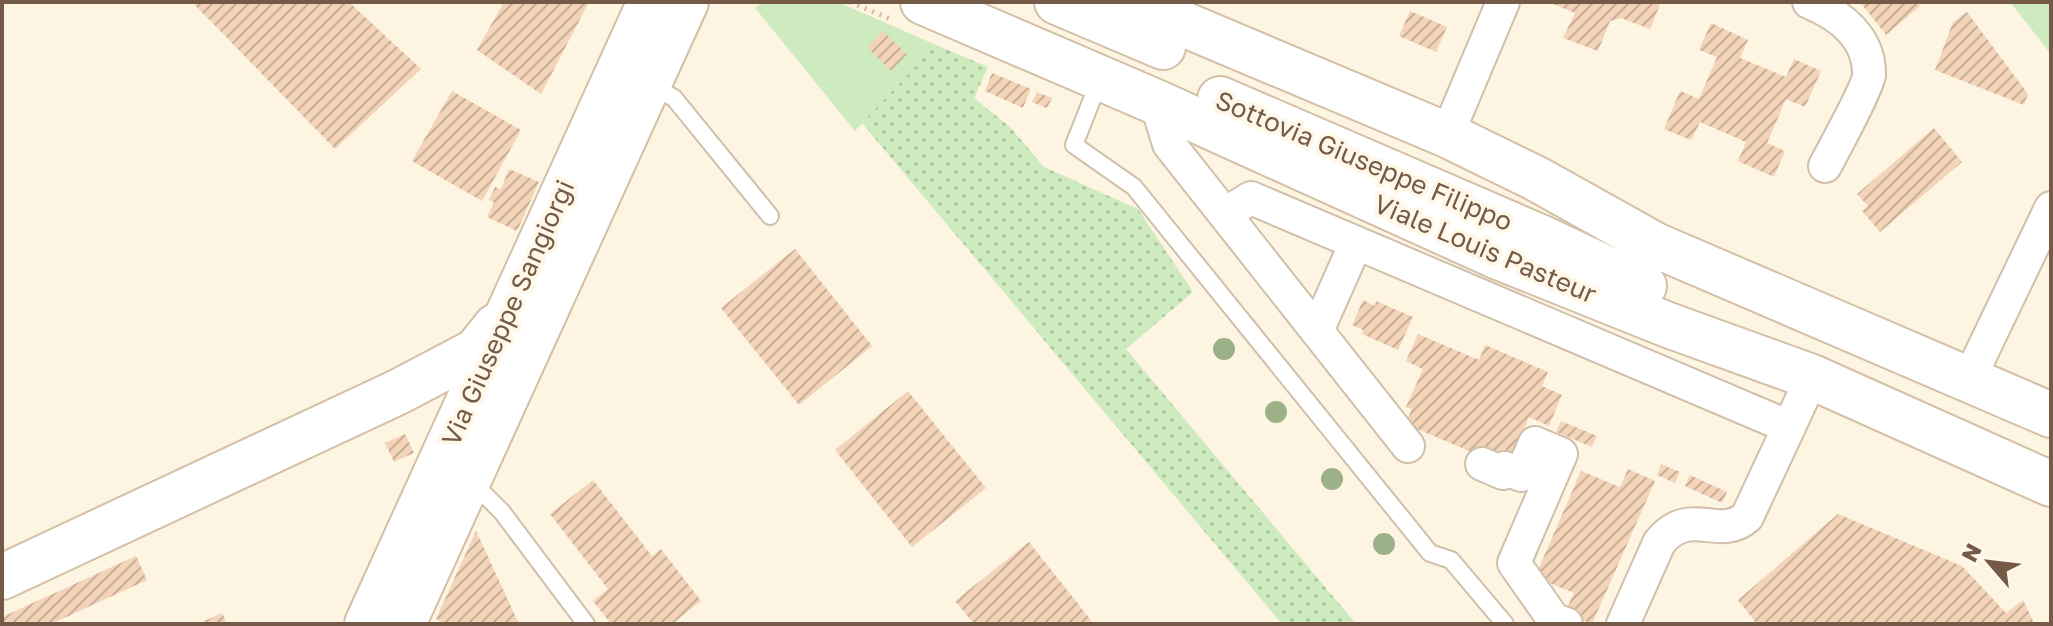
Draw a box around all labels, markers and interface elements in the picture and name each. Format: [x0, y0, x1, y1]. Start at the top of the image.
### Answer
street label: Sottovia Giuseppe Filippo [1211, 84, 1517, 237]
street label: Via Giuseppe Sangiorgi [435, 175, 580, 451]
street label: Viale Louis Pasteur [1369, 188, 1601, 309]
north arrow [1949, 522, 2029, 602]
text: N [1955, 539, 1987, 566]

